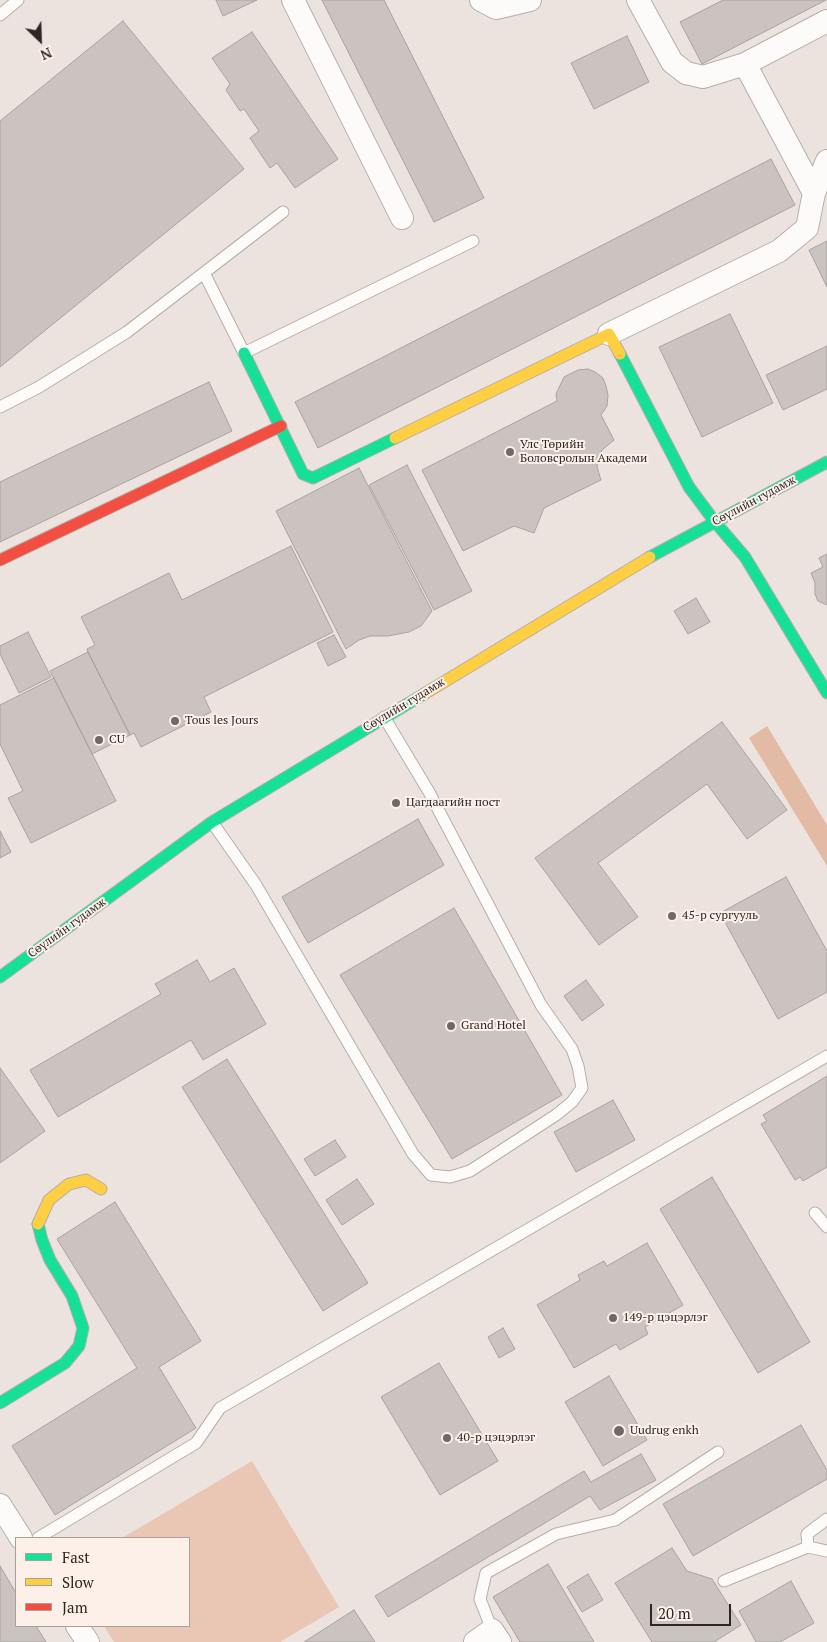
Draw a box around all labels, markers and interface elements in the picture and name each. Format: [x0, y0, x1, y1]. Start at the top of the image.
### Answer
north arrow [15, 15, 65, 65]
text: N [38, 43, 55, 65]
place label: Улс Төрийн Боловсролын Академи [520, 438, 647, 466]
marker: Улс Төрийн Боловсролын Академи [504, 446, 516, 458]
street label: Сөүлийн гудамж [710, 473, 798, 529]
street label: Сөүлийн гудамж [361, 675, 447, 735]
place label: Tous les Jours [185, 714, 258, 728]
marker: Tous les Jours [169, 715, 181, 727]
place label: CU [109, 733, 125, 747]
marker: CU [93, 734, 105, 746]
place label: Цагдаагийн пост [406, 796, 500, 810]
marker: Цагдаагийн пост [390, 797, 402, 809]
street label: Сөүлийн гудамж [25, 895, 109, 961]
place label: 45-р сургууль [682, 909, 758, 923]
marker: 45-р сургууль [666, 910, 678, 922]
place label: Grand Hotel [461, 1019, 526, 1033]
marker: Grand Hotel [445, 1020, 457, 1032]
place label: 149-р цэцэрлэг [623, 1311, 708, 1325]
marker: 149-р цэцэрлэг [607, 1312, 619, 1324]
marker: Uudrug enkh [612, 1424, 626, 1438]
place label: Uudrug enkh [630, 1424, 699, 1438]
place label: 40-р цэцэрлэг [457, 1431, 535, 1445]
marker: 40-р цэцэрлэг [441, 1432, 453, 1444]
legend [15, 1537, 190, 1627]
text: Fast [62, 1547, 90, 1567]
text: Slow [62, 1572, 94, 1592]
scale bar [652, 1594, 733, 1626]
text: Jam [62, 1597, 88, 1617]
text: 20 m [658, 1603, 691, 1623]

